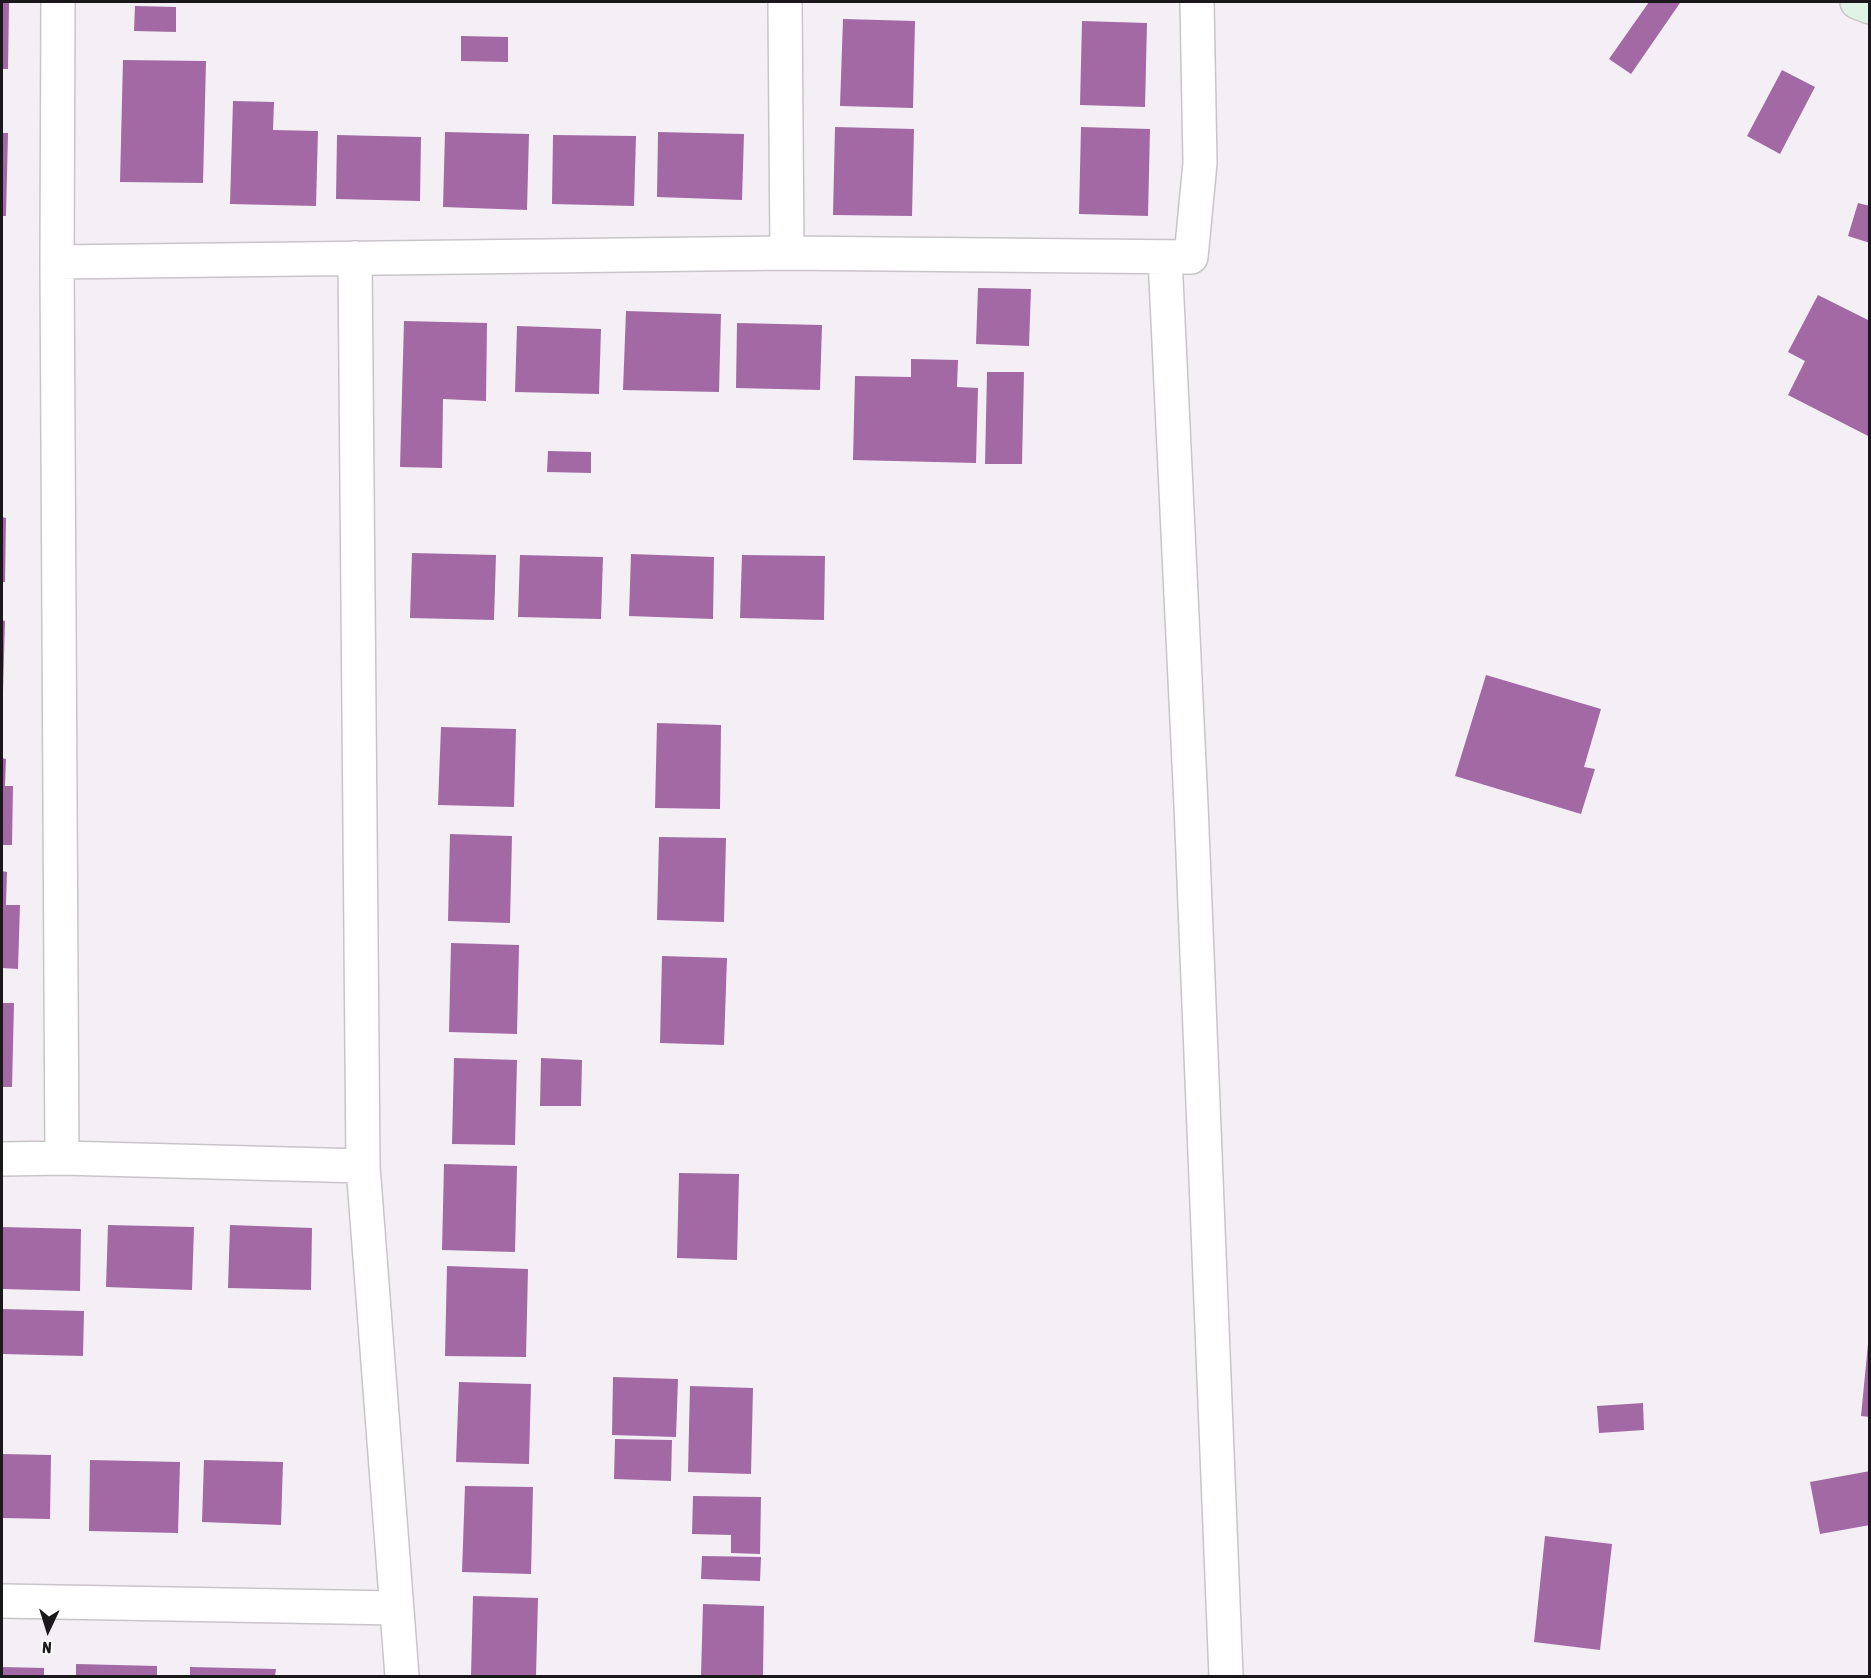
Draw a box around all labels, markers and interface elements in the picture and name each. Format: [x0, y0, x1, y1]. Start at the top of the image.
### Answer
north arrow [18, 1600, 78, 1660]
text: N [41, 1639, 52, 1657]

